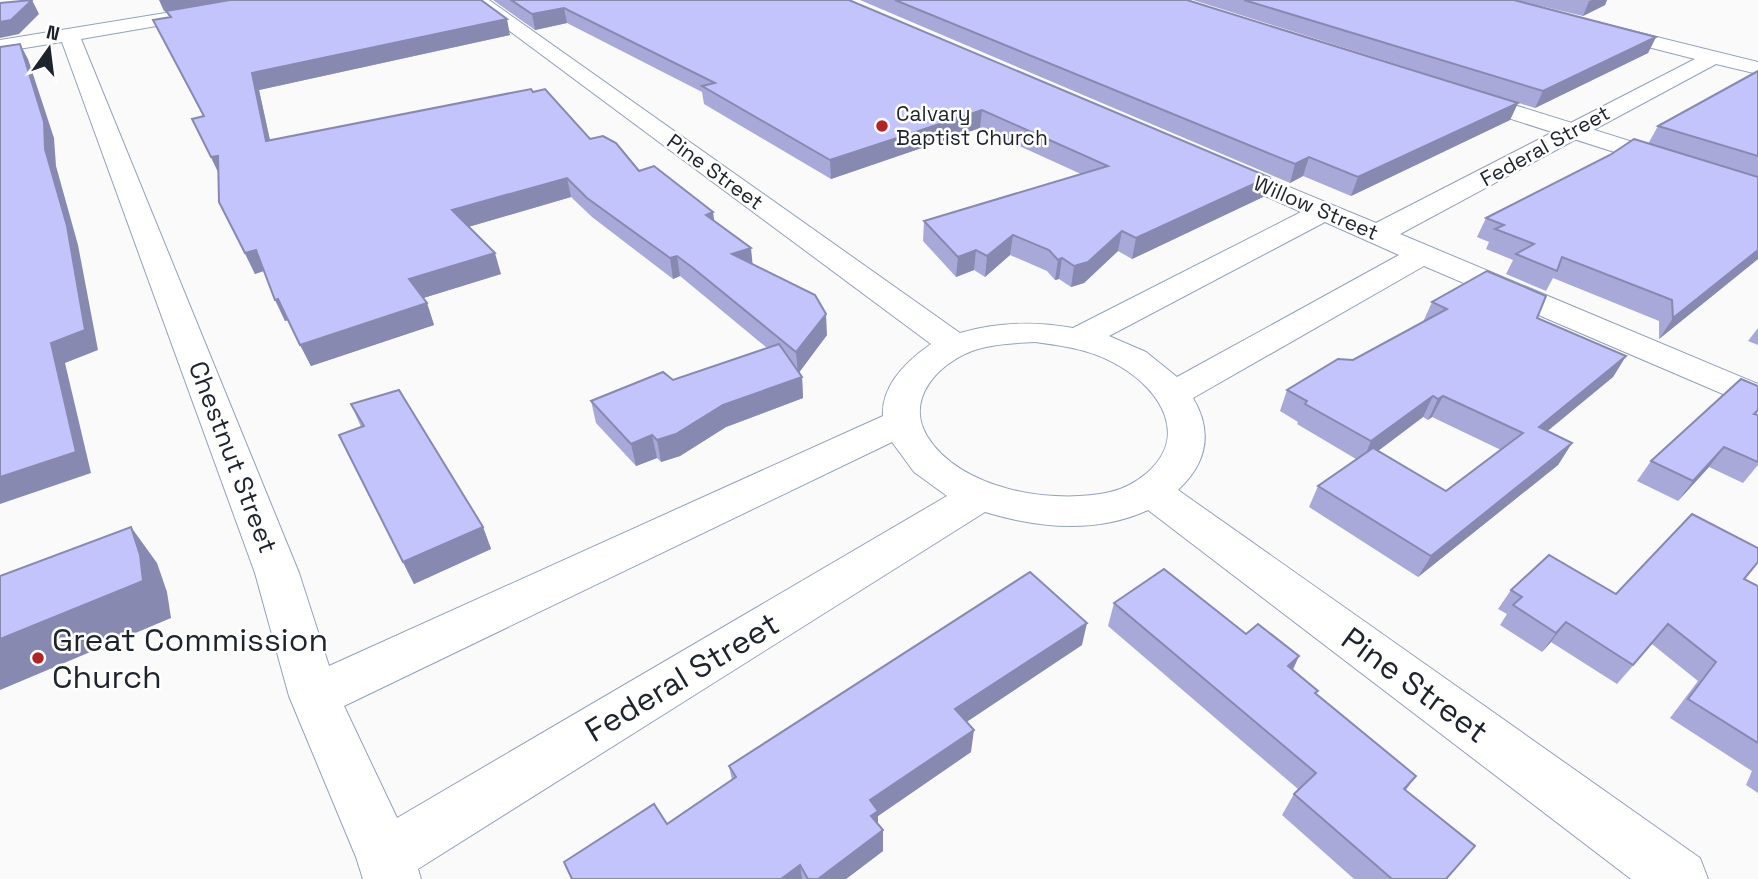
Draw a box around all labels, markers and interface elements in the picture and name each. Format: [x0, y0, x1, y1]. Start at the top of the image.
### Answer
north arrow [14, 14, 84, 84]
text: N [44, 19, 62, 47]
street label: Federal Street [1475, 99, 1614, 192]
place label: Calvary Baptist Church [896, 100, 1048, 151]
marker: Calvary Baptist Church [874, 118, 890, 134]
street label: Pine Street [662, 128, 769, 216]
street label: Willow Street [1250, 169, 1383, 246]
street label: Chestnut Street [181, 356, 285, 558]
street label: Federal Street [578, 603, 786, 751]
street label: Pine Street [1334, 618, 1496, 752]
place label: Great Commission Church [52, 620, 328, 697]
marker: Great Commission Church [30, 650, 46, 666]

